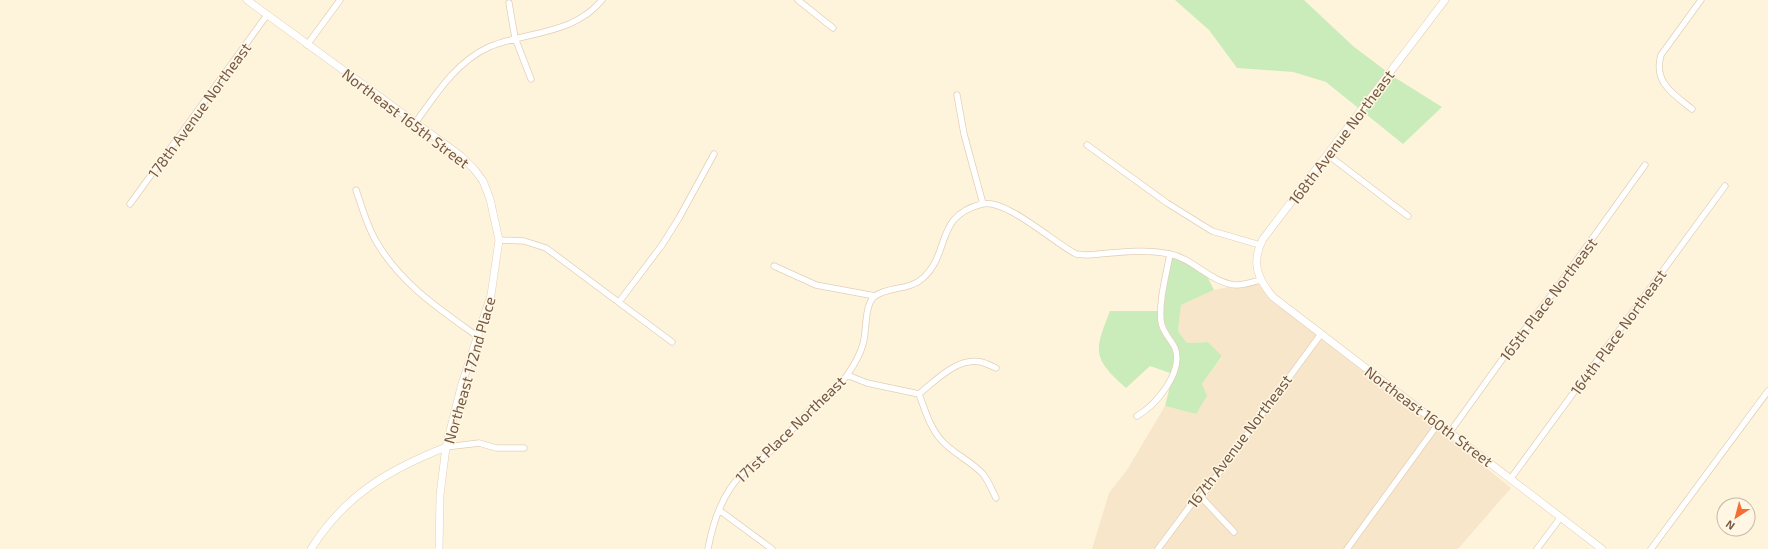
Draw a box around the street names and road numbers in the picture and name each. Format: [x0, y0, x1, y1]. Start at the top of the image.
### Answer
street label: 178th Avenue Northeast [144, 39, 254, 181]
street label: Northeast 165th Street [339, 64, 473, 172]
street label: 168th Avenue Northeast [1285, 66, 1398, 208]
street label: 165th Place Northeast [1496, 234, 1600, 364]
street label: 164th Place Northeast [1566, 265, 1670, 398]
street label: Northeast 172nd Place [439, 294, 499, 446]
street label: Northeast 160th Street [1361, 362, 1497, 470]
street label: 167th Avenue Northeast [1183, 370, 1295, 511]
street label: 171st Place Northeast [731, 372, 849, 486]

